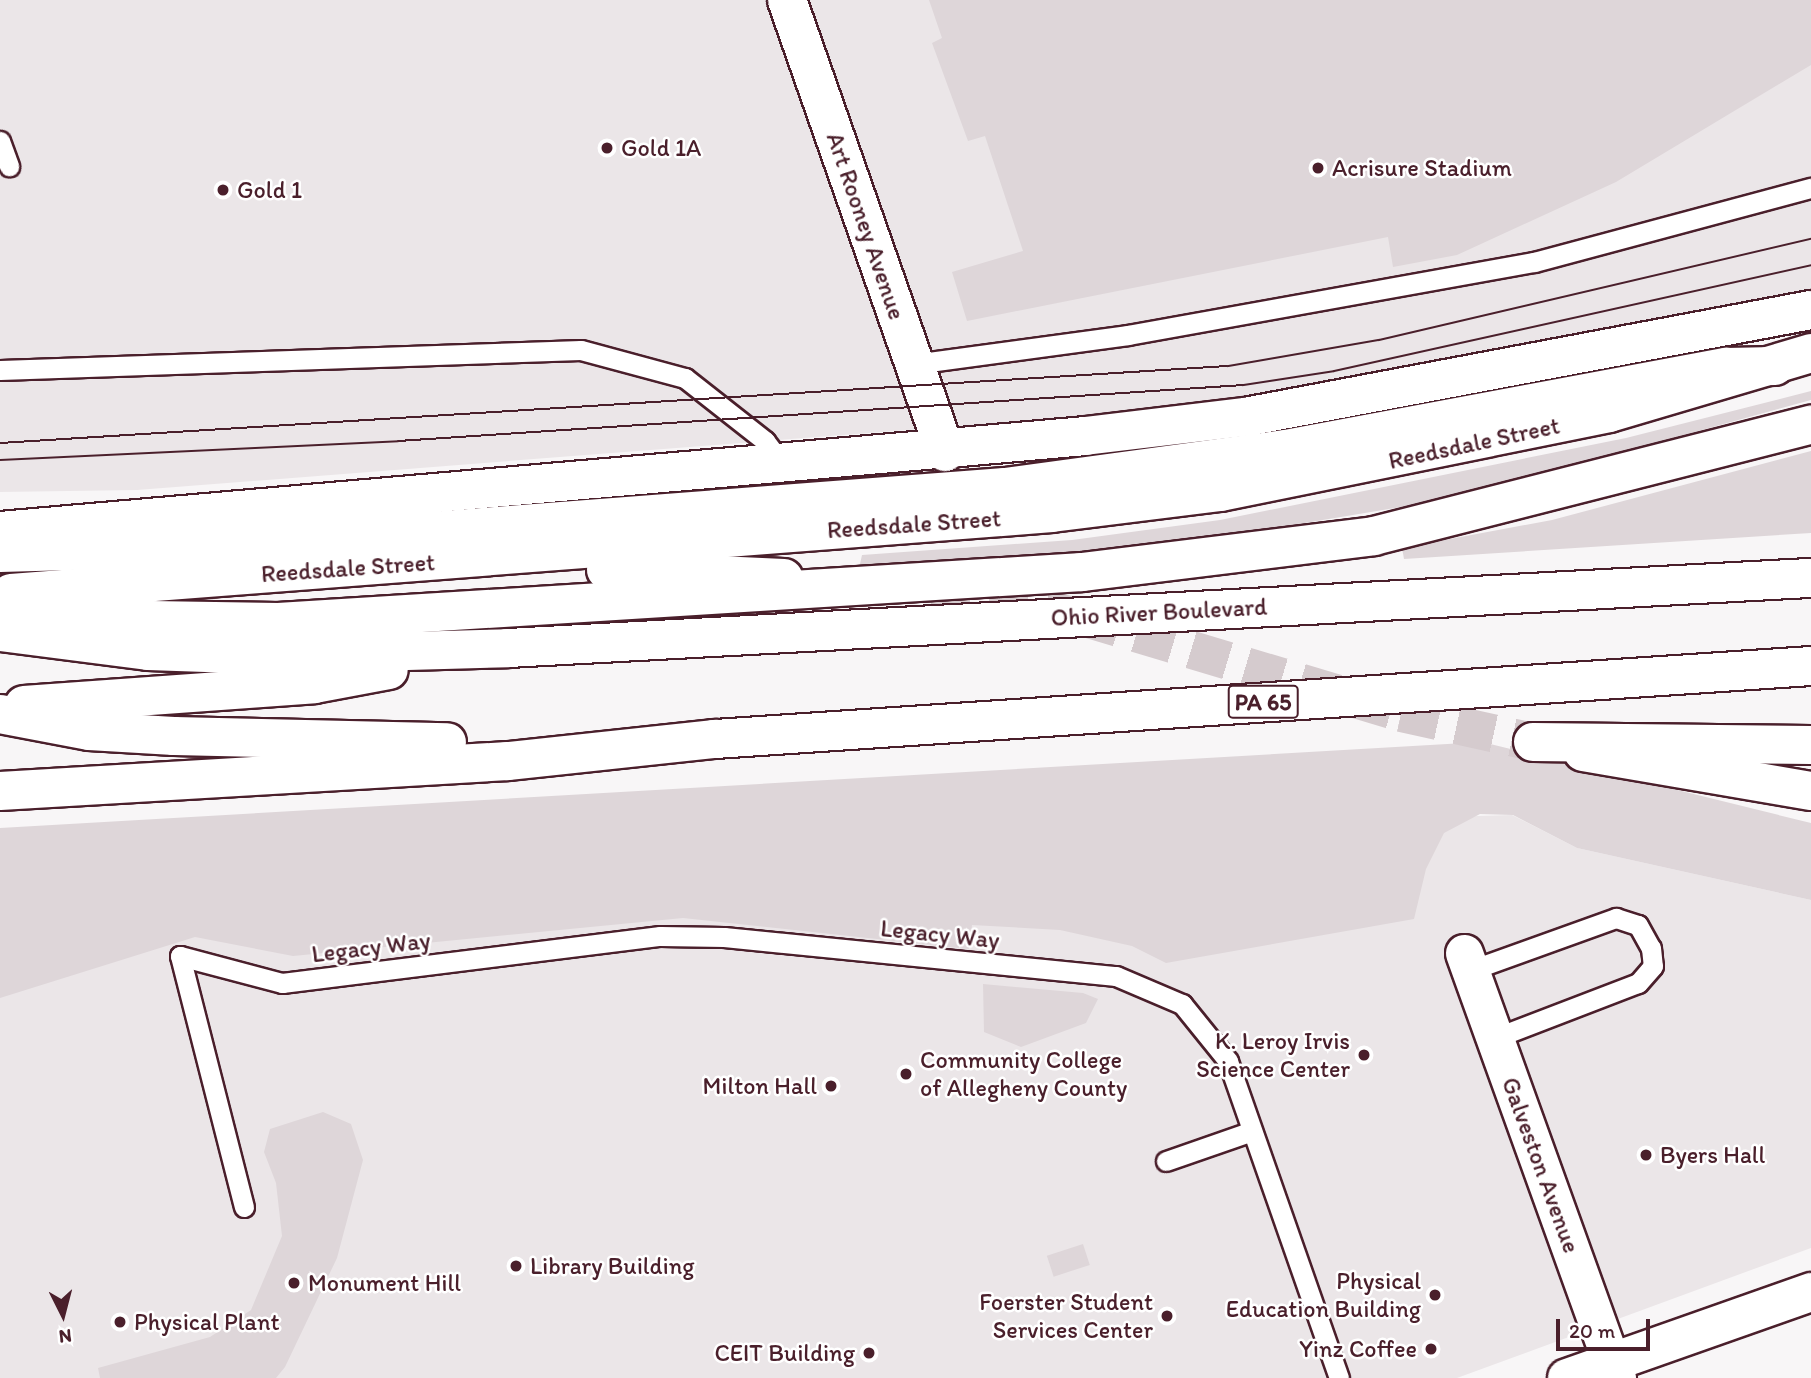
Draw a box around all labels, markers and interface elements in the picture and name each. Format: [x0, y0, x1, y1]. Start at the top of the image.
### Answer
street label: Art Rooney Avenue [821, 129, 911, 323]
place label: Gold 1A [621, 134, 701, 162]
marker: Gold 1A [599, 140, 615, 156]
place label: Acrisure Stadium [1332, 154, 1512, 182]
marker: Acrisure Stadium [1310, 160, 1326, 176]
place label: Gold 1 [237, 176, 302, 204]
marker: Gold 1 [215, 182, 231, 198]
street label: Reedsdale Street [1386, 411, 1562, 475]
street label: Reedsdale Street [826, 504, 1002, 544]
street label: Reedsdale Street [260, 548, 436, 588]
street label: Ohio River Boulevard [1050, 592, 1268, 632]
road number: PA 65 [1226, 682, 1300, 722]
street label: Legacy Way [880, 913, 1000, 955]
street label: Legacy Way [310, 925, 432, 969]
place label: K. Leroy Irvis Science Center [1196, 1027, 1350, 1083]
place label: Community College of Allegheny County [920, 1046, 1128, 1102]
marker: K. Leroy Irvis Science Center [1356, 1047, 1372, 1063]
marker: Community College of Allegheny County [898, 1066, 914, 1082]
place label: Milton Hall [702, 1072, 817, 1100]
street label: Galveston Avenue [1496, 1074, 1586, 1256]
marker: Milton Hall [823, 1078, 839, 1094]
place label: Byers Hall [1660, 1141, 1766, 1169]
marker: Byers Hall [1638, 1147, 1654, 1163]
place label: Library Building [530, 1252, 694, 1280]
marker: Library Building [508, 1258, 524, 1274]
place label: Physical Education Building [1226, 1267, 1421, 1323]
place label: Monument Hill [308, 1269, 461, 1297]
marker: Monument Hill [286, 1275, 302, 1291]
north arrow [28, 1280, 98, 1350]
marker: Physical Education Building [1427, 1287, 1443, 1303]
place label: Foerster Student Services Center [979, 1288, 1153, 1344]
scale bar [1559, 1304, 1654, 1348]
place label: Physical Plant [134, 1308, 279, 1336]
marker: Foerster Student Services Center [1159, 1308, 1175, 1324]
marker: Physical Plant [112, 1314, 128, 1330]
text: 20 m [1569, 1318, 1615, 1343]
text: N [58, 1324, 73, 1348]
place label: Yinz Coffee [1299, 1335, 1417, 1363]
place label: CEIT Building [715, 1339, 855, 1367]
marker: Yinz Coffee [1423, 1341, 1439, 1357]
marker: CEIT Building [861, 1345, 877, 1361]

